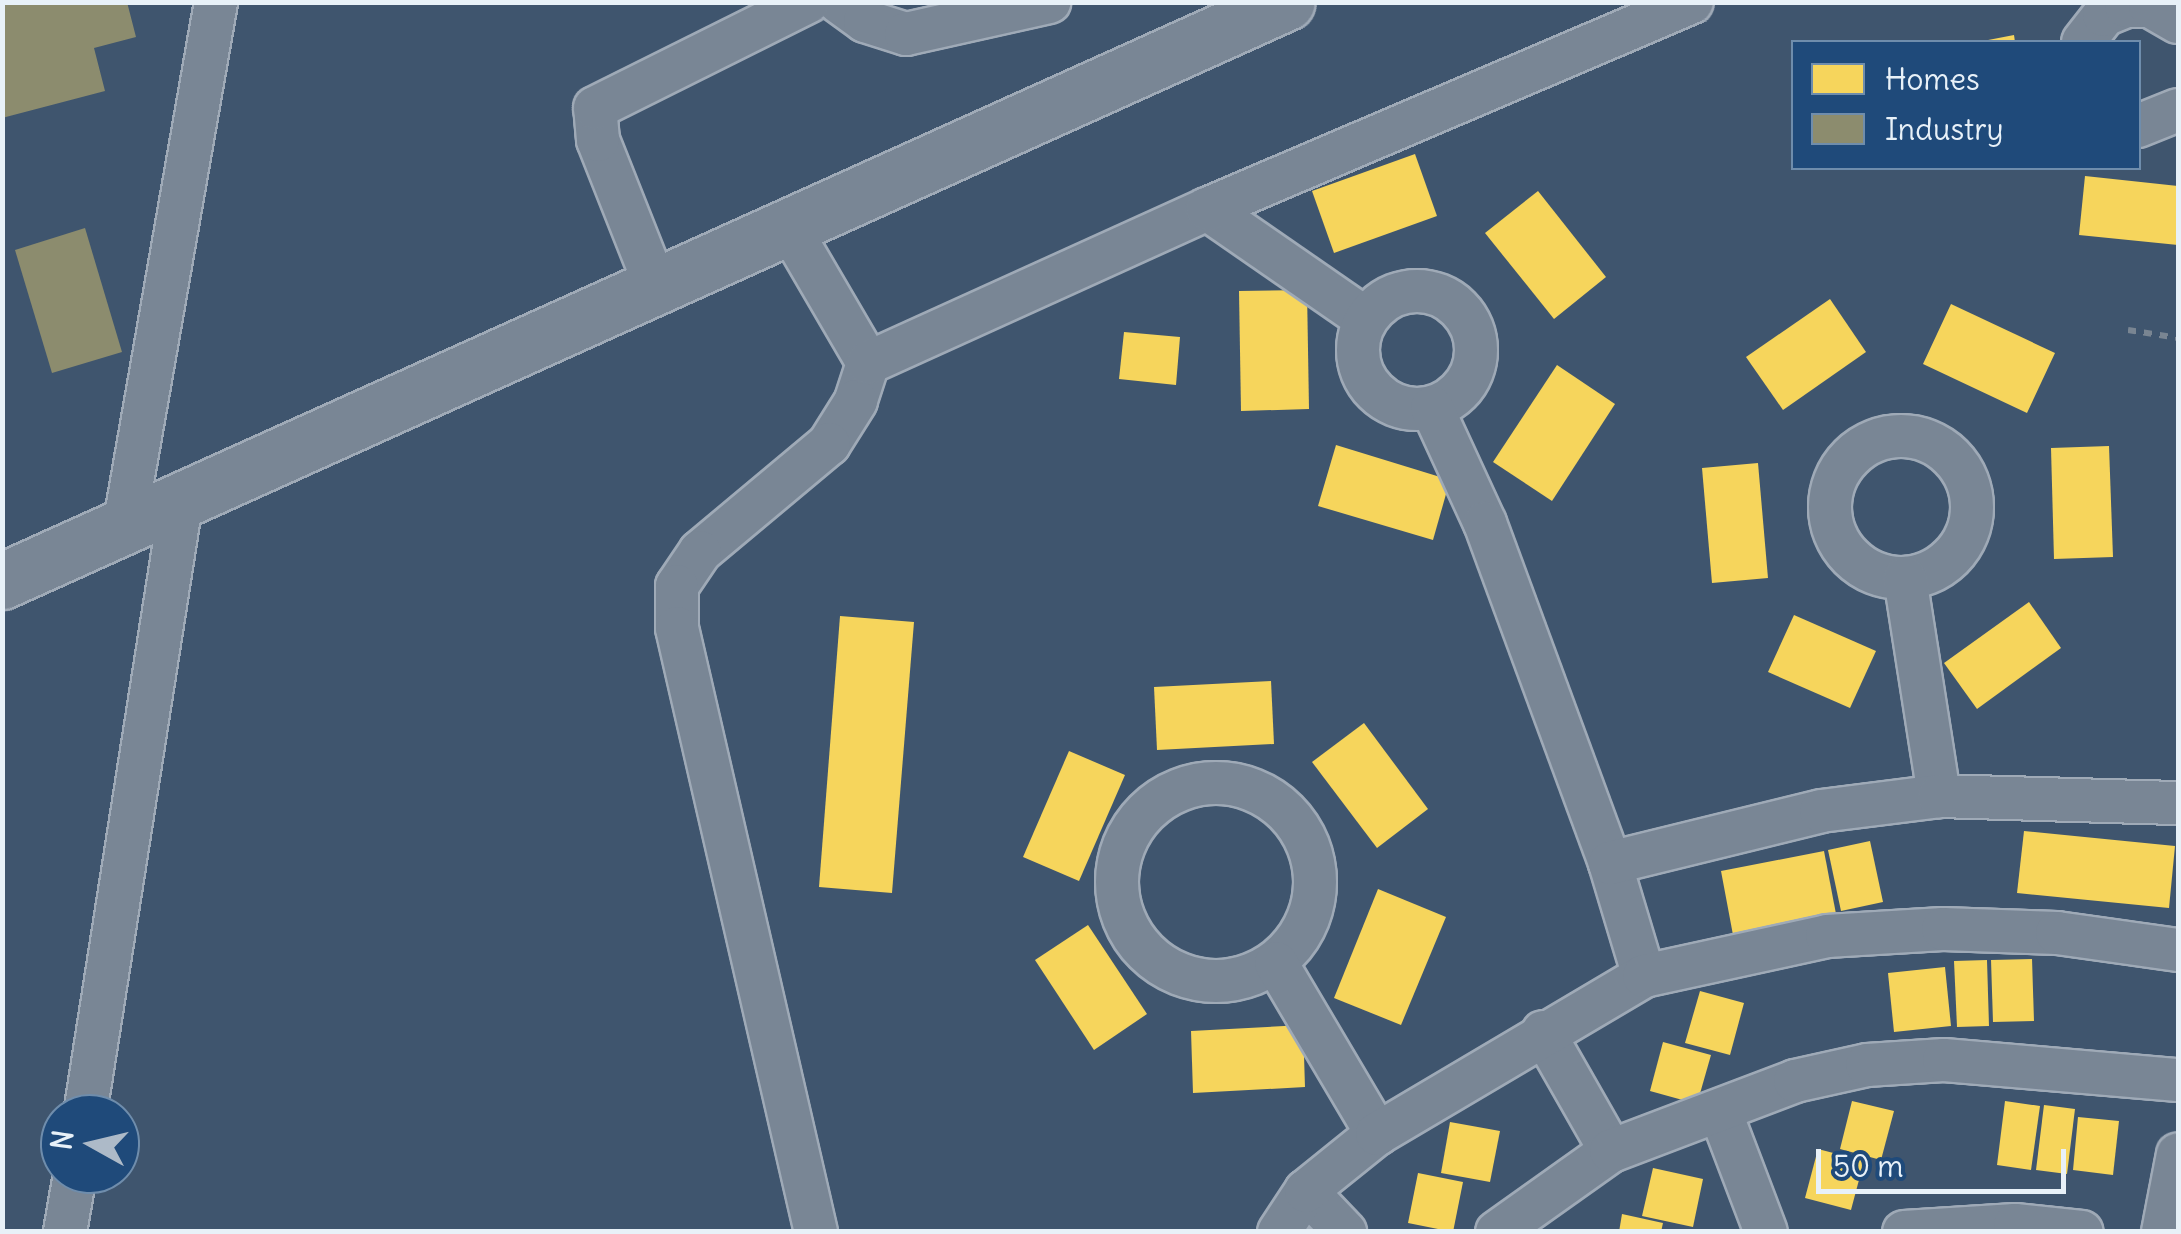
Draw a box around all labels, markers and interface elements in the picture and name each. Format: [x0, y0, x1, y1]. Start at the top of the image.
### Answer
legend [1791, 40, 2141, 170]
text: Homes [1885, 60, 1980, 98]
text: Industry [1885, 110, 2003, 148]
north arrow [40, 1094, 140, 1194]
text: N [43, 1128, 81, 1152]
scale bar [1821, 1129, 2071, 1191]
text: 50 m [1833, 1147, 1903, 1185]

